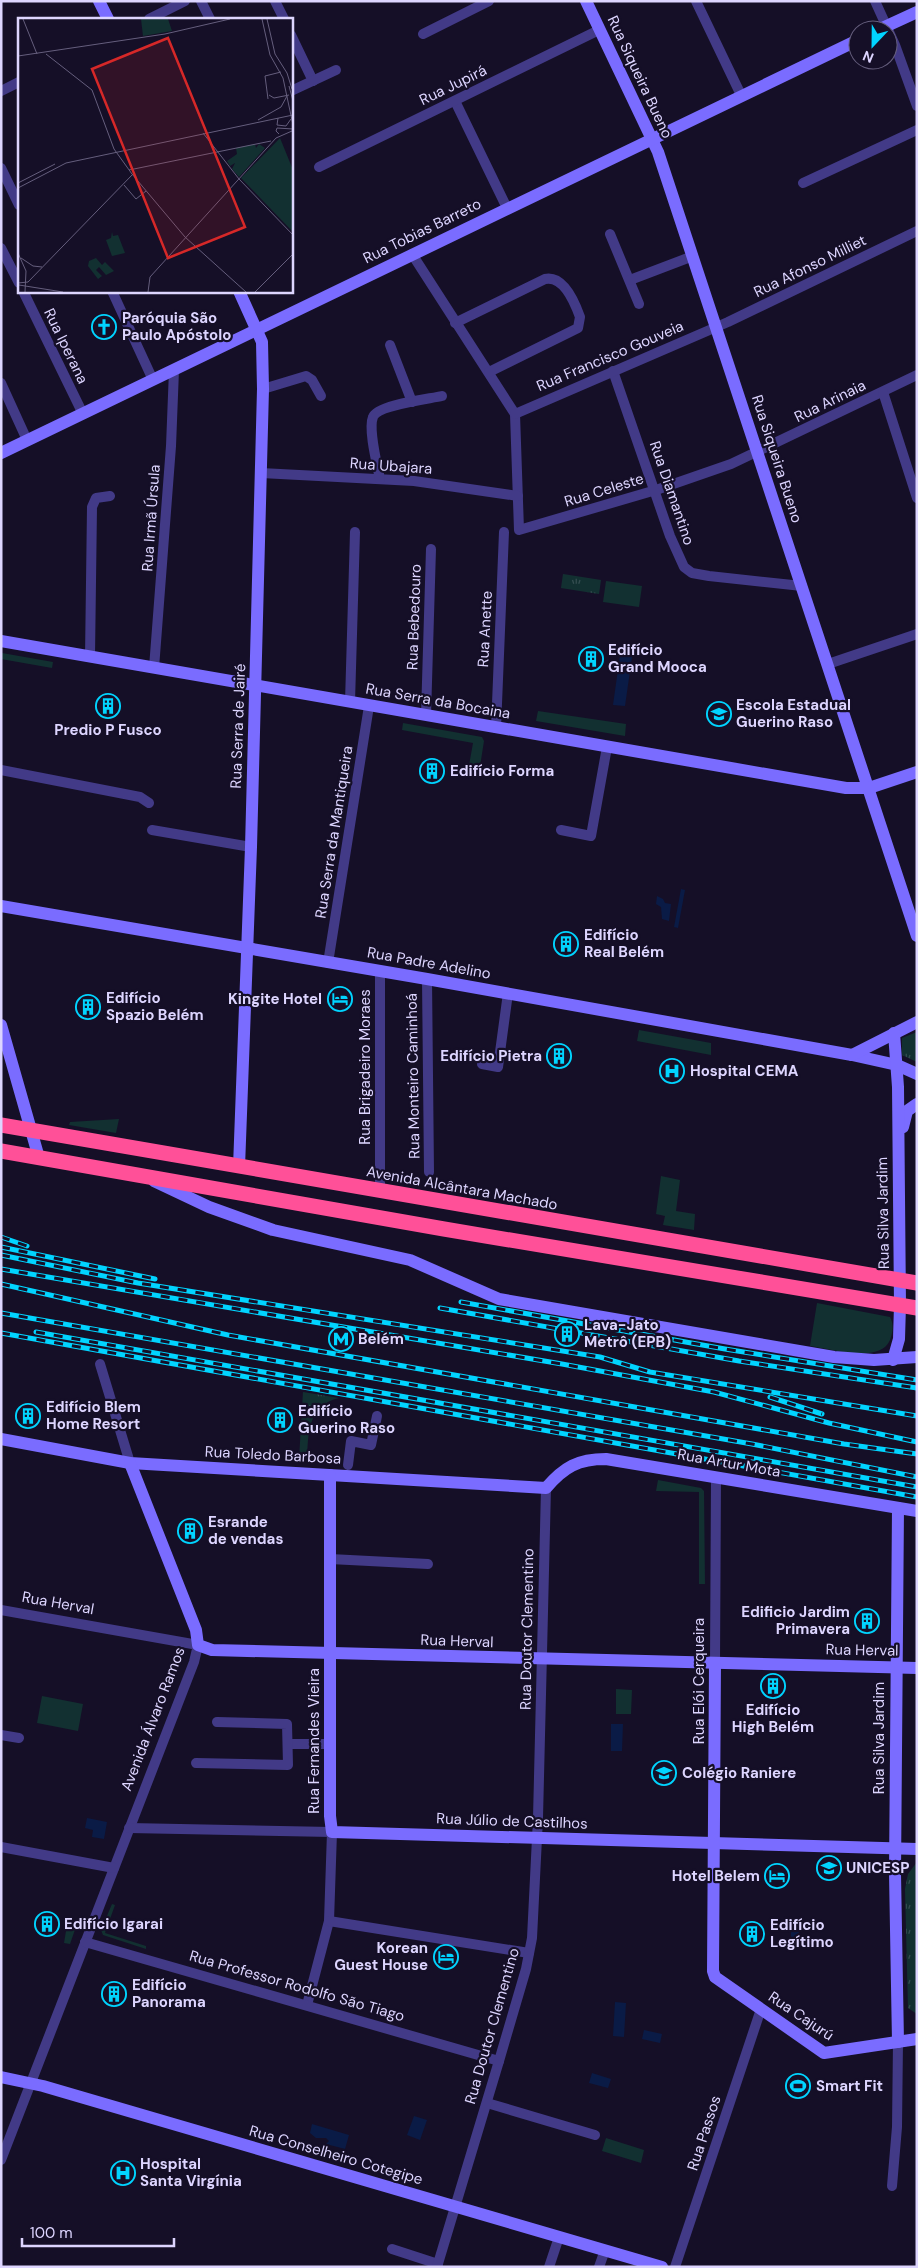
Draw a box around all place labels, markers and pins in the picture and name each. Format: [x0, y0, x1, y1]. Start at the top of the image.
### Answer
place label: Paróquia São Paulo Apóstolo [122, 308, 231, 345]
church icon: Paróquia São Paulo Apóstolo [91, 314, 117, 340]
place label: Edifício Grand Mooca [608, 640, 707, 677]
building icon: Edifício Grand Mooca [578, 646, 604, 672]
building icon: Predio P Fusco [95, 693, 121, 719]
place label: Escola Estadual Guerino Raso [736, 695, 851, 732]
school or university icon: Escola Estadual Guerino Raso [706, 701, 732, 727]
place label: Predio P Fusco [54, 720, 162, 740]
building icon: Edifício Forma [419, 758, 445, 784]
place label: Edifício Forma [450, 761, 554, 781]
place label: Edifício Real Belém [584, 925, 664, 962]
building icon: Edifício Real Belém [553, 931, 579, 957]
hotel icon: Kingite Hotel [327, 986, 353, 1012]
place label: Edifício Spazio Belém [106, 988, 204, 1025]
place label: Kingite Hotel [228, 989, 322, 1009]
building icon: Edifício Spazio Belém [75, 994, 101, 1020]
building icon: Edifício Pietra [546, 1043, 572, 1069]
place label: Edifício Pietra [440, 1046, 542, 1066]
hospital icon: Hospital CEMA [659, 1058, 685, 1084]
place label: Hospital CEMA [690, 1061, 799, 1081]
place label: Lava-Jato Metrô (EPB) [584, 1315, 671, 1352]
building icon: Lava-Jato Metrô (EPB) [554, 1321, 580, 1347]
metro station icon: Belém [328, 1326, 354, 1352]
place label: Belém [358, 1329, 404, 1349]
place label: Edifício Blem Home Resort [46, 1397, 141, 1434]
place label: Edifício Guerino Raso [298, 1401, 395, 1438]
building icon: Edifício Blem Home Resort [15, 1403, 41, 1429]
building icon: Edifício Guerino Raso [267, 1407, 293, 1433]
place label: Esrande de vendas [208, 1512, 283, 1549]
building icon: Esrande de vendas [177, 1518, 203, 1544]
place label: Edificio Jardim Primavera [741, 1602, 850, 1639]
building icon: Edificio Jardim Primavera [854, 1608, 880, 1634]
building icon: Edifício High Belém [760, 1673, 786, 1699]
place label: Edifício High Belém [732, 1700, 814, 1737]
school or university icon: Colégio Raniere [651, 1760, 677, 1786]
place label: Colégio Raniere [682, 1763, 796, 1783]
school or university icon: UNICESP [816, 1855, 842, 1881]
place label: UNICESP [846, 1858, 909, 1878]
hotel icon: Hotel Belem [764, 1863, 790, 1889]
place label: Hotel Belem [672, 1866, 760, 1886]
building icon: Edifício Igarai [34, 1911, 60, 1937]
place label: Edifício Igarai [64, 1914, 163, 1934]
place label: Edifício Legítimo [770, 1915, 834, 1952]
building icon: Edifício Legítimo [739, 1921, 765, 1947]
place label: Korean Guest House [334, 1938, 428, 1975]
hotel icon: Korean Guest House [433, 1944, 459, 1970]
place label: Edifício Panorama [132, 1975, 206, 2012]
building icon: Edifício Panorama [101, 1981, 127, 2007]
sports icon: Smart Fit [785, 2073, 811, 2099]
place label: Smart Fit [816, 2076, 883, 2096]
place label: Hospital Santa Virgínia [140, 2154, 242, 2191]
hospital icon: Hospital Santa Virgínia [110, 2160, 136, 2186]

